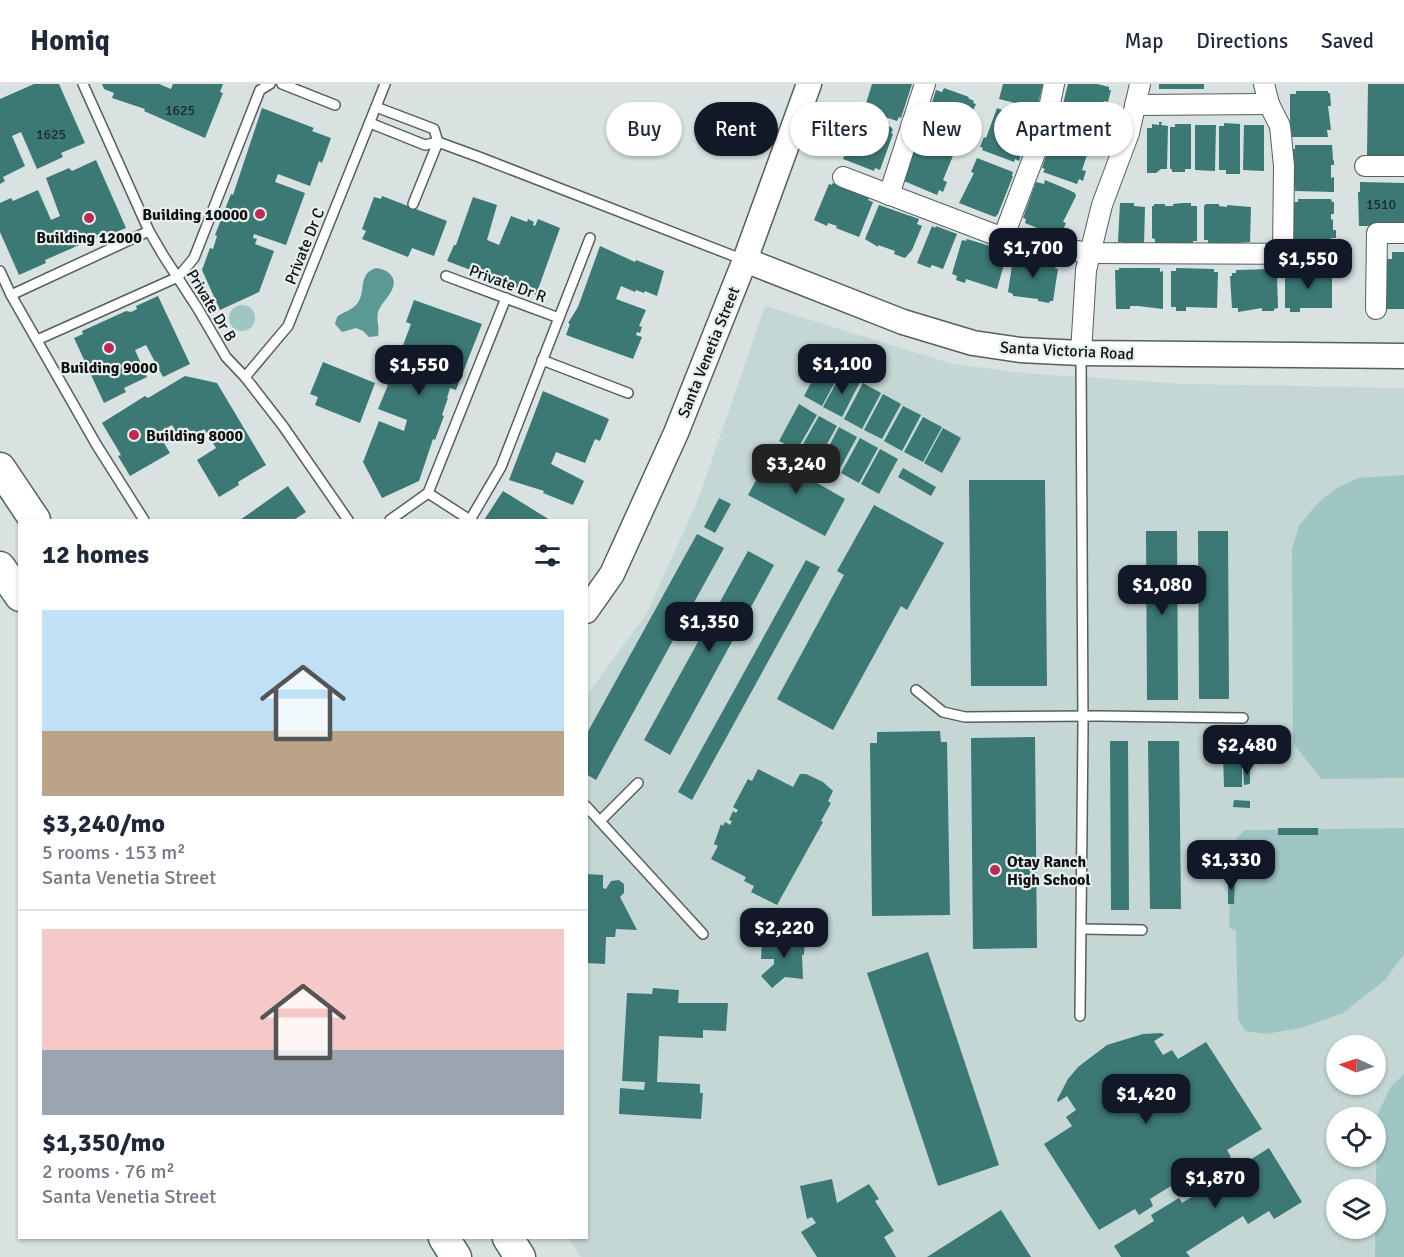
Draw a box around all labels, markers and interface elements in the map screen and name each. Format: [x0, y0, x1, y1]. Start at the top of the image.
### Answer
text: Homiq [30, 24, 110, 58]
text: Map [1125, 28, 1163, 54]
text: Directions [1196, 28, 1288, 54]
text: Saved [1321, 28, 1374, 54]
house number: 1625 [165, 102, 195, 119]
chip: Buy [606, 102, 682, 156]
chip: Rent [694, 102, 778, 156]
chip: Filters [790, 102, 889, 156]
chip: New [901, 102, 982, 156]
chip: Apartment [994, 102, 1133, 156]
house number: 1625 [36, 126, 66, 143]
house number: 1510 [1366, 196, 1396, 213]
place label: Building 10000 [142, 205, 248, 225]
street label: Private Dr C [281, 205, 329, 288]
marker: Building 10000 [253, 207, 267, 221]
marker: Building 12000 [82, 211, 96, 225]
place label: Building 12000 [36, 228, 142, 248]
pin: $1,700 [984, 228, 1082, 279]
text: $1,700 [1003, 235, 1063, 260]
pin: $1,550 [1259, 239, 1357, 290]
text: $1,550 [1278, 246, 1338, 271]
street label: Private Dr R [466, 261, 549, 307]
street label: Private Dr B [182, 266, 241, 345]
street label: Santa Venetia Street [674, 284, 744, 421]
street label: Santa Victoria Road [999, 338, 1134, 364]
marker: Building 9000 [102, 341, 116, 355]
pin: $1,100 [793, 344, 891, 395]
pin: $1,550 [370, 345, 468, 396]
text: $1,100 [812, 351, 872, 376]
text: $1,550 [389, 352, 449, 377]
place label: Building 9000 [60, 358, 158, 378]
place label: Building 8000 [146, 426, 243, 446]
marker: Building 8000 [127, 428, 141, 442]
pin: $3,240 [747, 444, 845, 495]
text: $3,240 [766, 451, 826, 476]
text: 12 homes [42, 539, 149, 571]
icon: filters [531, 539, 564, 572]
pin: $1,080 [1113, 565, 1211, 616]
text: $1,080 [1132, 572, 1192, 597]
pin: $1,350 [660, 602, 758, 653]
text: $1,350 [679, 609, 739, 634]
icon: home [249, 649, 357, 757]
pin: $2,480 [1198, 725, 1296, 776]
text: $2,480 [1217, 732, 1277, 757]
text: $3,240/mo [42, 808, 165, 840]
text: 5 rooms · 153 m² [42, 840, 186, 865]
pin: $1,330 [1182, 840, 1280, 891]
text: $1,330 [1201, 847, 1261, 872]
place label: Otay Ranch High School [1007, 852, 1090, 890]
marker: Otay Ranch High School [988, 863, 1002, 877]
text: Santa Venetia Street [42, 865, 216, 890]
pin: $2,220 [735, 908, 833, 959]
text: $2,220 [754, 915, 814, 940]
icon: home [249, 968, 357, 1076]
north arrow [1326, 1035, 1386, 1095]
map controls [1326, 1035, 1386, 1239]
pin: $1,420 [1097, 1074, 1195, 1125]
text: $1,420 [1116, 1081, 1176, 1106]
button: locate [1326, 1107, 1386, 1167]
text: $1,350/mo [42, 1127, 165, 1159]
pin: $1,870 [1166, 1158, 1264, 1209]
text: 2 rooms · 76 m² [42, 1159, 175, 1184]
text: $1,870 [1185, 1165, 1245, 1190]
button: layers [1326, 1179, 1386, 1239]
text: Santa Venetia Street [42, 1184, 216, 1209]

